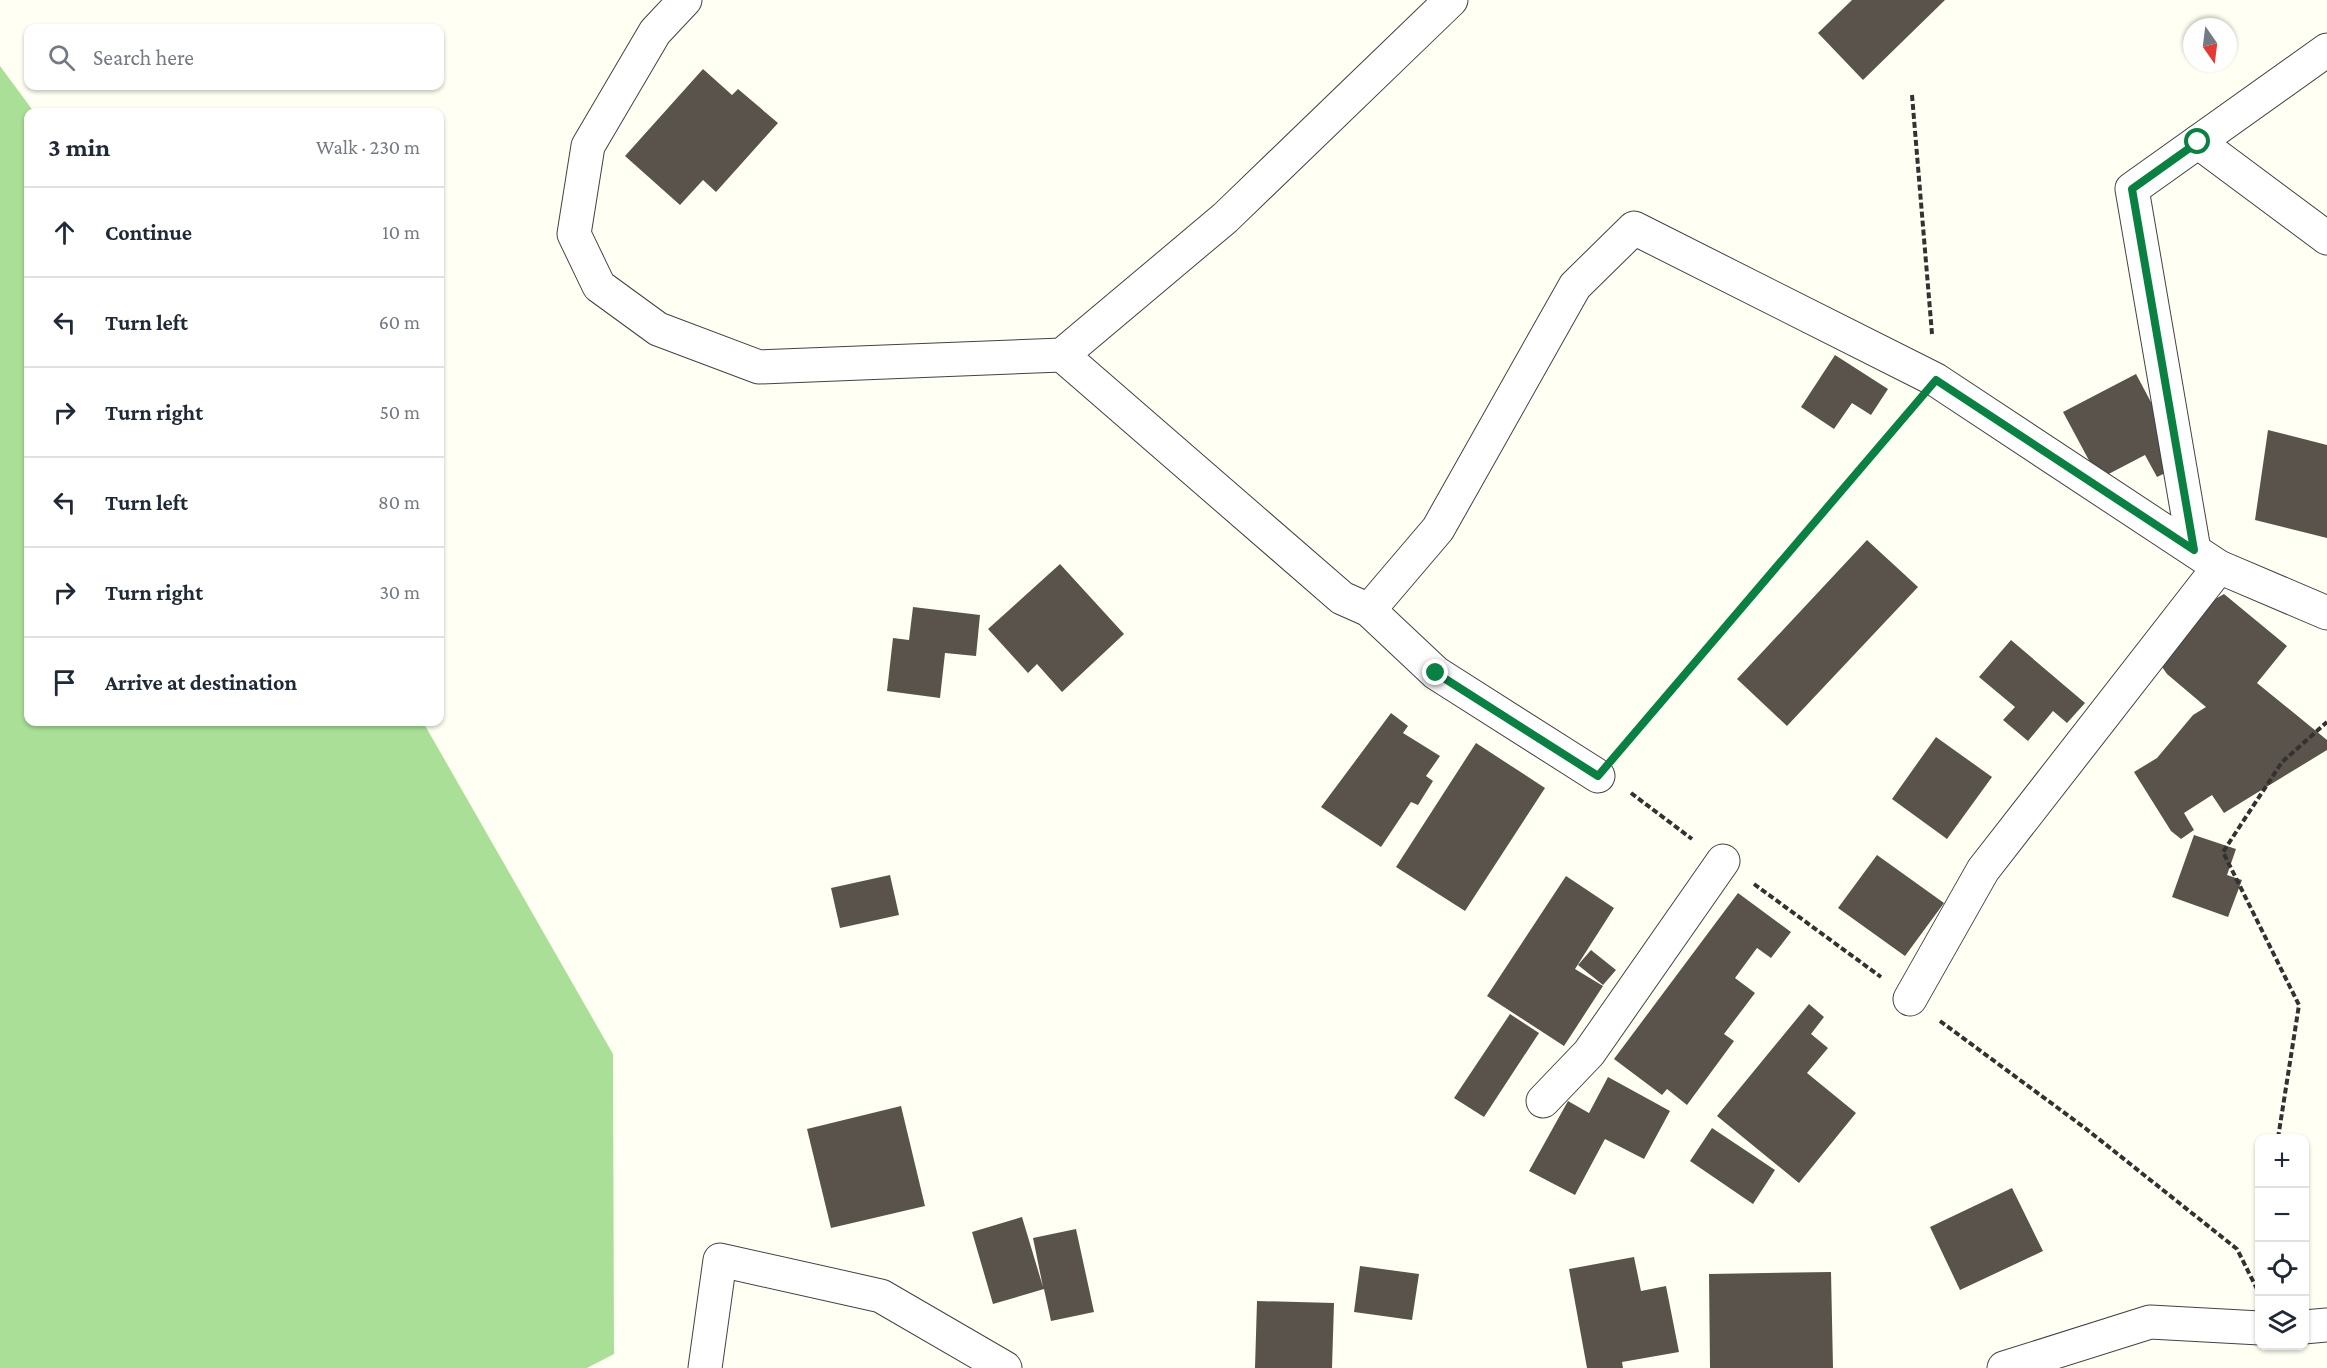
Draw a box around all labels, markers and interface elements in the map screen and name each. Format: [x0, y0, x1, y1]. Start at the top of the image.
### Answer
north arrow [2183, 18, 2237, 72]
search box [24, 24, 444, 90]
icon: search [45, 41, 78, 74]
text: Search here [93, 45, 194, 70]
route start [2184, 128, 2210, 154]
text: 3 min [48, 133, 110, 162]
text: Walk · 230 m [316, 136, 420, 158]
icon: ahead [48, 216, 81, 249]
text: Continue [105, 220, 192, 245]
text: 10 m [382, 221, 420, 243]
icon: left [48, 306, 81, 339]
text: Turn left [105, 310, 188, 335]
text: 60 m [379, 311, 420, 333]
icon: right [48, 396, 81, 429]
text: Turn right [105, 400, 203, 425]
text: 50 m [379, 401, 420, 423]
icon: left [48, 486, 81, 519]
text: Turn left [105, 490, 188, 515]
text: 80 m [378, 491, 420, 513]
icon: right [48, 576, 81, 609]
text: Turn right [105, 580, 203, 605]
text: 30 m [379, 581, 420, 603]
route end [1422, 659, 1448, 685]
icon: arrive [48, 666, 81, 699]
text: Arrive at destination [105, 670, 297, 695]
map controls [2255, 1134, 2309, 1350]
button: + [2255, 1134, 2309, 1188]
button: − [2255, 1188, 2309, 1242]
button: locate [2255, 1242, 2309, 1296]
button: layers [2255, 1296, 2309, 1350]

